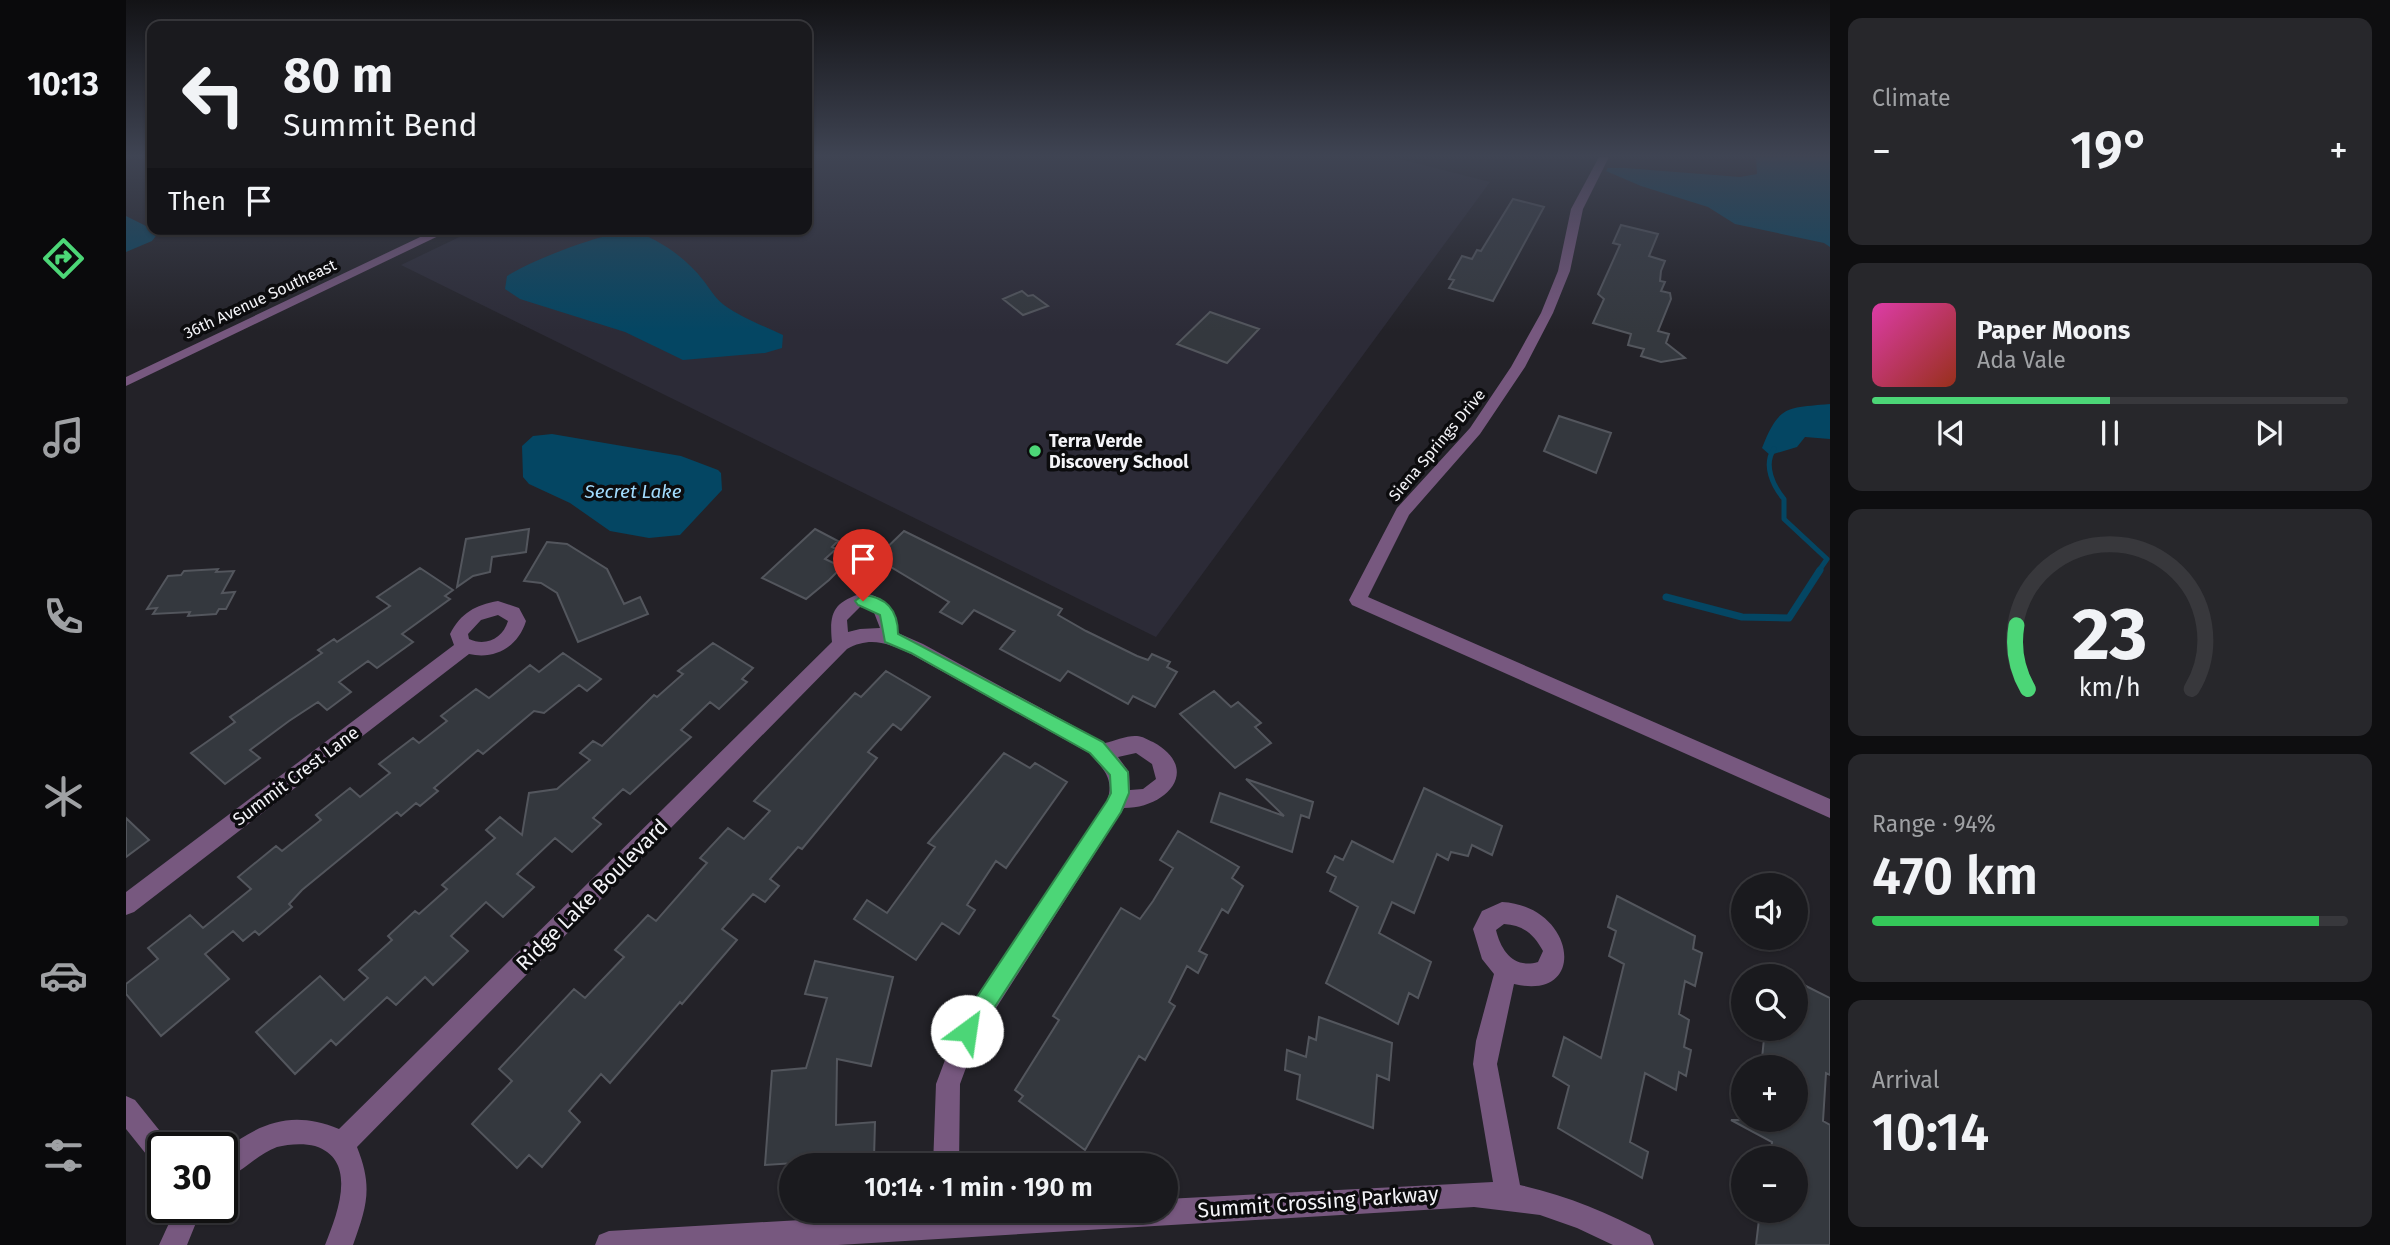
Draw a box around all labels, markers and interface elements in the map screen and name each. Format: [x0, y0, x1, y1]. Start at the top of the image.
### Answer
text: 80 m [283, 46, 393, 105]
icon: left [168, 49, 259, 140]
text: 10:13 [27, 65, 99, 103]
text: Climate [1872, 84, 1951, 112]
text: Summit Bend [283, 106, 478, 144]
text: 19° [2070, 119, 2150, 182]
text: − [1872, 128, 1891, 174]
text: + [2329, 128, 2348, 174]
icon: arrive [240, 182, 278, 220]
text: Then [168, 186, 226, 217]
icon: directions [39, 234, 88, 283]
street label: 36th Avenue Southeast [181, 255, 339, 343]
text: Paper Moons [1977, 315, 2130, 346]
text: Ada Vale [1977, 346, 2066, 374]
street label: Siena Springs Drive [1385, 385, 1489, 505]
icon: music [39, 413, 88, 462]
icon: previous [1932, 414, 1970, 452]
icon: pause [2091, 414, 2129, 452]
icon: next [2250, 414, 2288, 452]
place label: Terra Verde Discovery School [1049, 430, 1189, 473]
marker: Terra Verde Discovery School [1027, 443, 1043, 459]
water label: Secret Lake [584, 480, 682, 503]
pin [833, 529, 893, 601]
icon: arrive [844, 540, 882, 578]
text: 23 [2072, 591, 2148, 678]
icon: phone [39, 592, 88, 641]
text: km/h [2079, 672, 2141, 702]
street label: Summit Crest Lane [229, 721, 363, 831]
icon: climate [39, 772, 88, 821]
text: Range · 94% [1872, 810, 1996, 838]
street label: Ridge Lake Boulevard [511, 814, 673, 976]
text: 470 km [1872, 845, 2038, 908]
map controls [1731, 873, 1808, 1223]
button: sound [1731, 873, 1808, 950]
icon: car [39, 951, 88, 1000]
button: search [1731, 964, 1808, 1041]
position arrow [930, 994, 1004, 1068]
button: + [1731, 1055, 1808, 1132]
text: Arrival [1872, 1066, 1939, 1094]
text: 10:14 [1872, 1101, 1989, 1164]
icon: filters [39, 1131, 88, 1180]
speed limit sign: 30 [147, 1132, 238, 1223]
button: − [1731, 1146, 1808, 1223]
text: 10:14 · 1 min · 190 m [864, 1172, 1093, 1203]
street label: Summit Crossing Parkway [1197, 1181, 1440, 1223]

